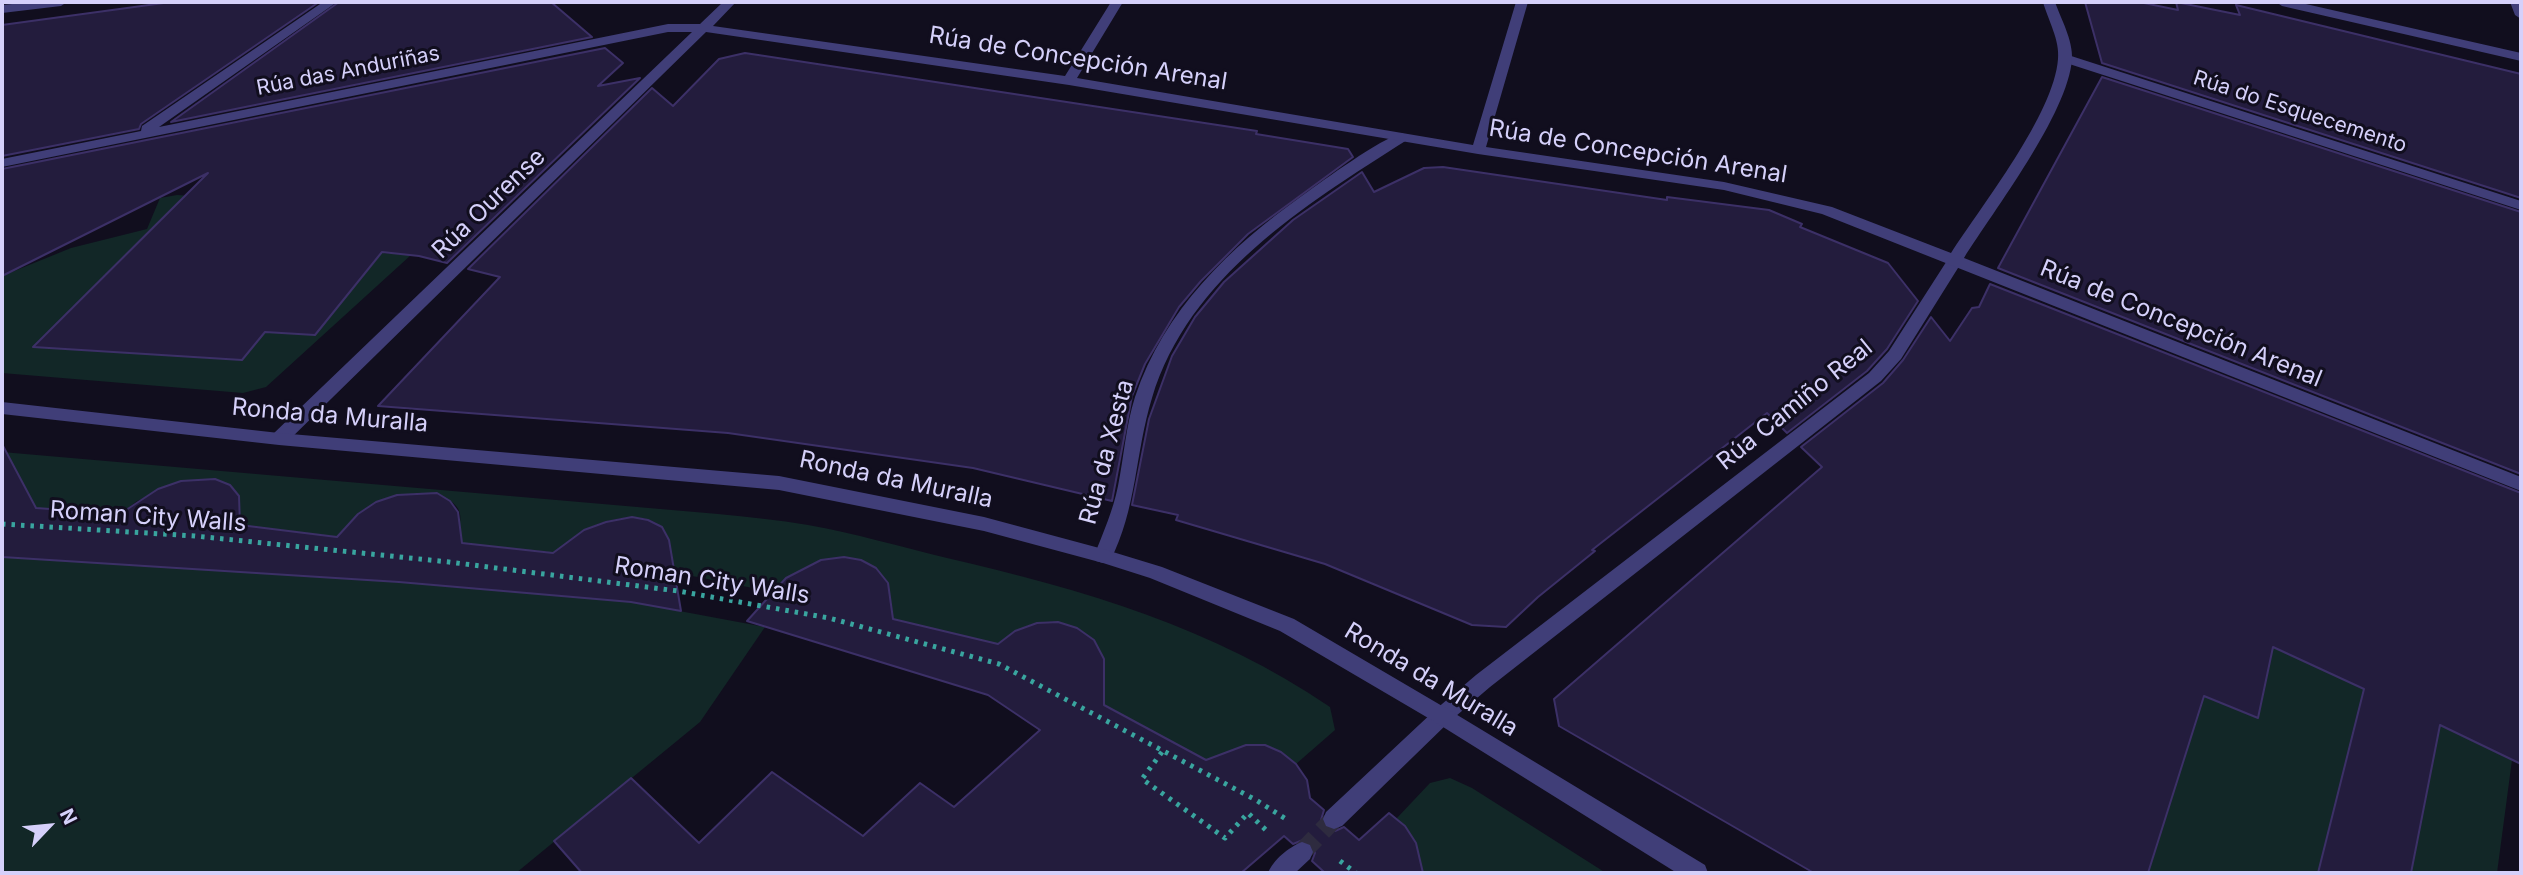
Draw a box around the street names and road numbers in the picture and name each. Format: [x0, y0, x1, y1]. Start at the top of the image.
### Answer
street label: Rúa de Concepción Arenal [927, 21, 1229, 97]
street label: Rúa das Anduriñas [254, 41, 442, 101]
street label: Rúa do Esquecemento [2190, 66, 2410, 158]
street label: Rúa de Concepción Arenal [1487, 114, 1789, 190]
street label: Rúa Ourense [427, 143, 551, 265]
street label: Rúa de Concepción Arenal [2036, 254, 2326, 394]
street label: Rúa Camiño Real [1711, 334, 1879, 476]
street label: Rúa da Xesta [1074, 377, 1140, 527]
street label: Ronda da Muralla [231, 393, 429, 439]
street label: Ronda da Muralla [797, 445, 995, 515]
street label: Roman City Walls [49, 496, 247, 538]
street label: Roman City Walls [612, 551, 812, 611]
street label: Ronda da Muralla [1339, 617, 1523, 743]

